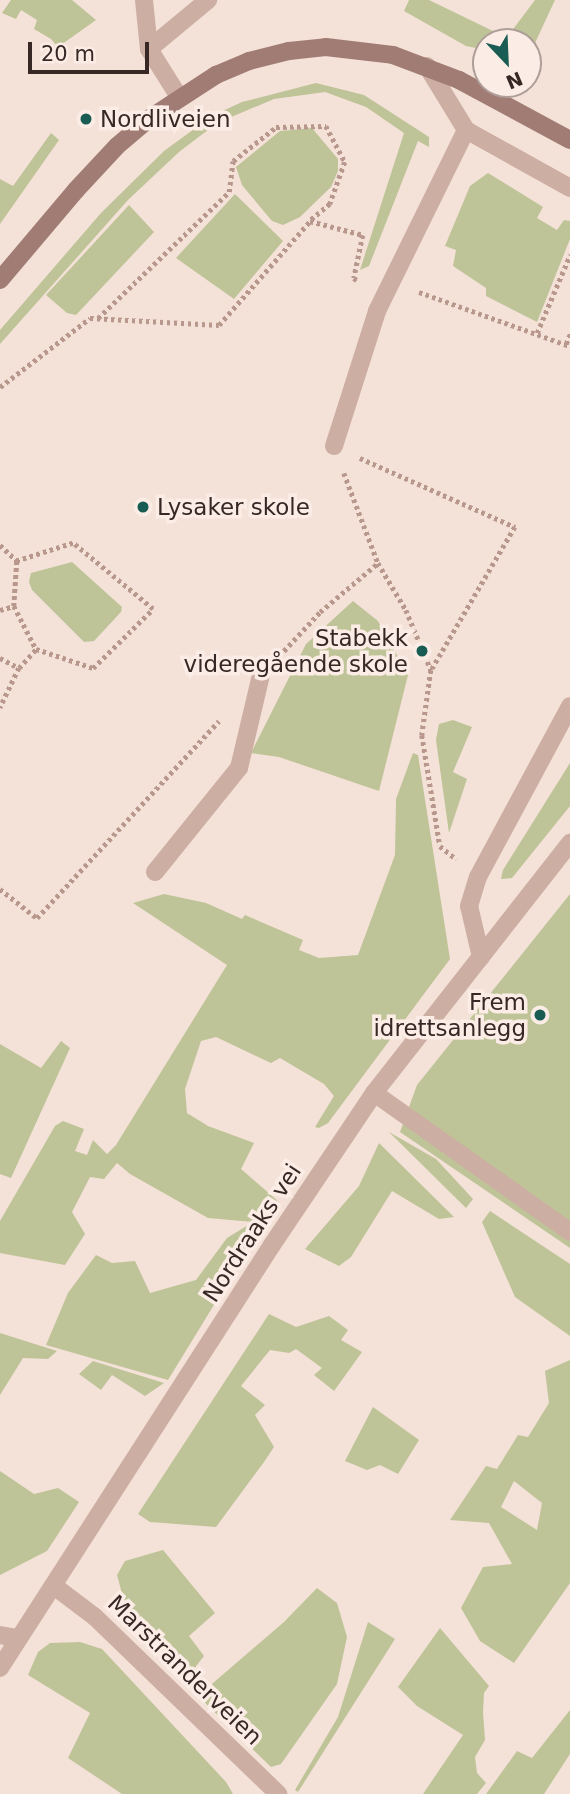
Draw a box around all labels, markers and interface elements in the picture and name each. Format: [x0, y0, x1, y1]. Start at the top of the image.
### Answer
scale bar [32, 28, 152, 72]
north arrow [472, 28, 542, 98]
text: 20 m [41, 42, 95, 66]
text: N [503, 67, 526, 94]
place label: Nordliveien [100, 105, 231, 133]
marker: Nordliveien [78, 111, 94, 127]
place label: Lysaker skole [157, 493, 310, 521]
marker: Lysaker skole [135, 499, 151, 515]
place label: Stabekk videregående skole [184, 624, 408, 678]
marker: Stabekk videregående skole [414, 643, 430, 659]
place label: Frem idrettsanlegg [373, 988, 526, 1042]
marker: Frem idrettsanlegg [532, 1007, 548, 1023]
street label: Nordraaks vei [197, 1159, 307, 1307]
street label: Marstranderveien [102, 1589, 268, 1751]

